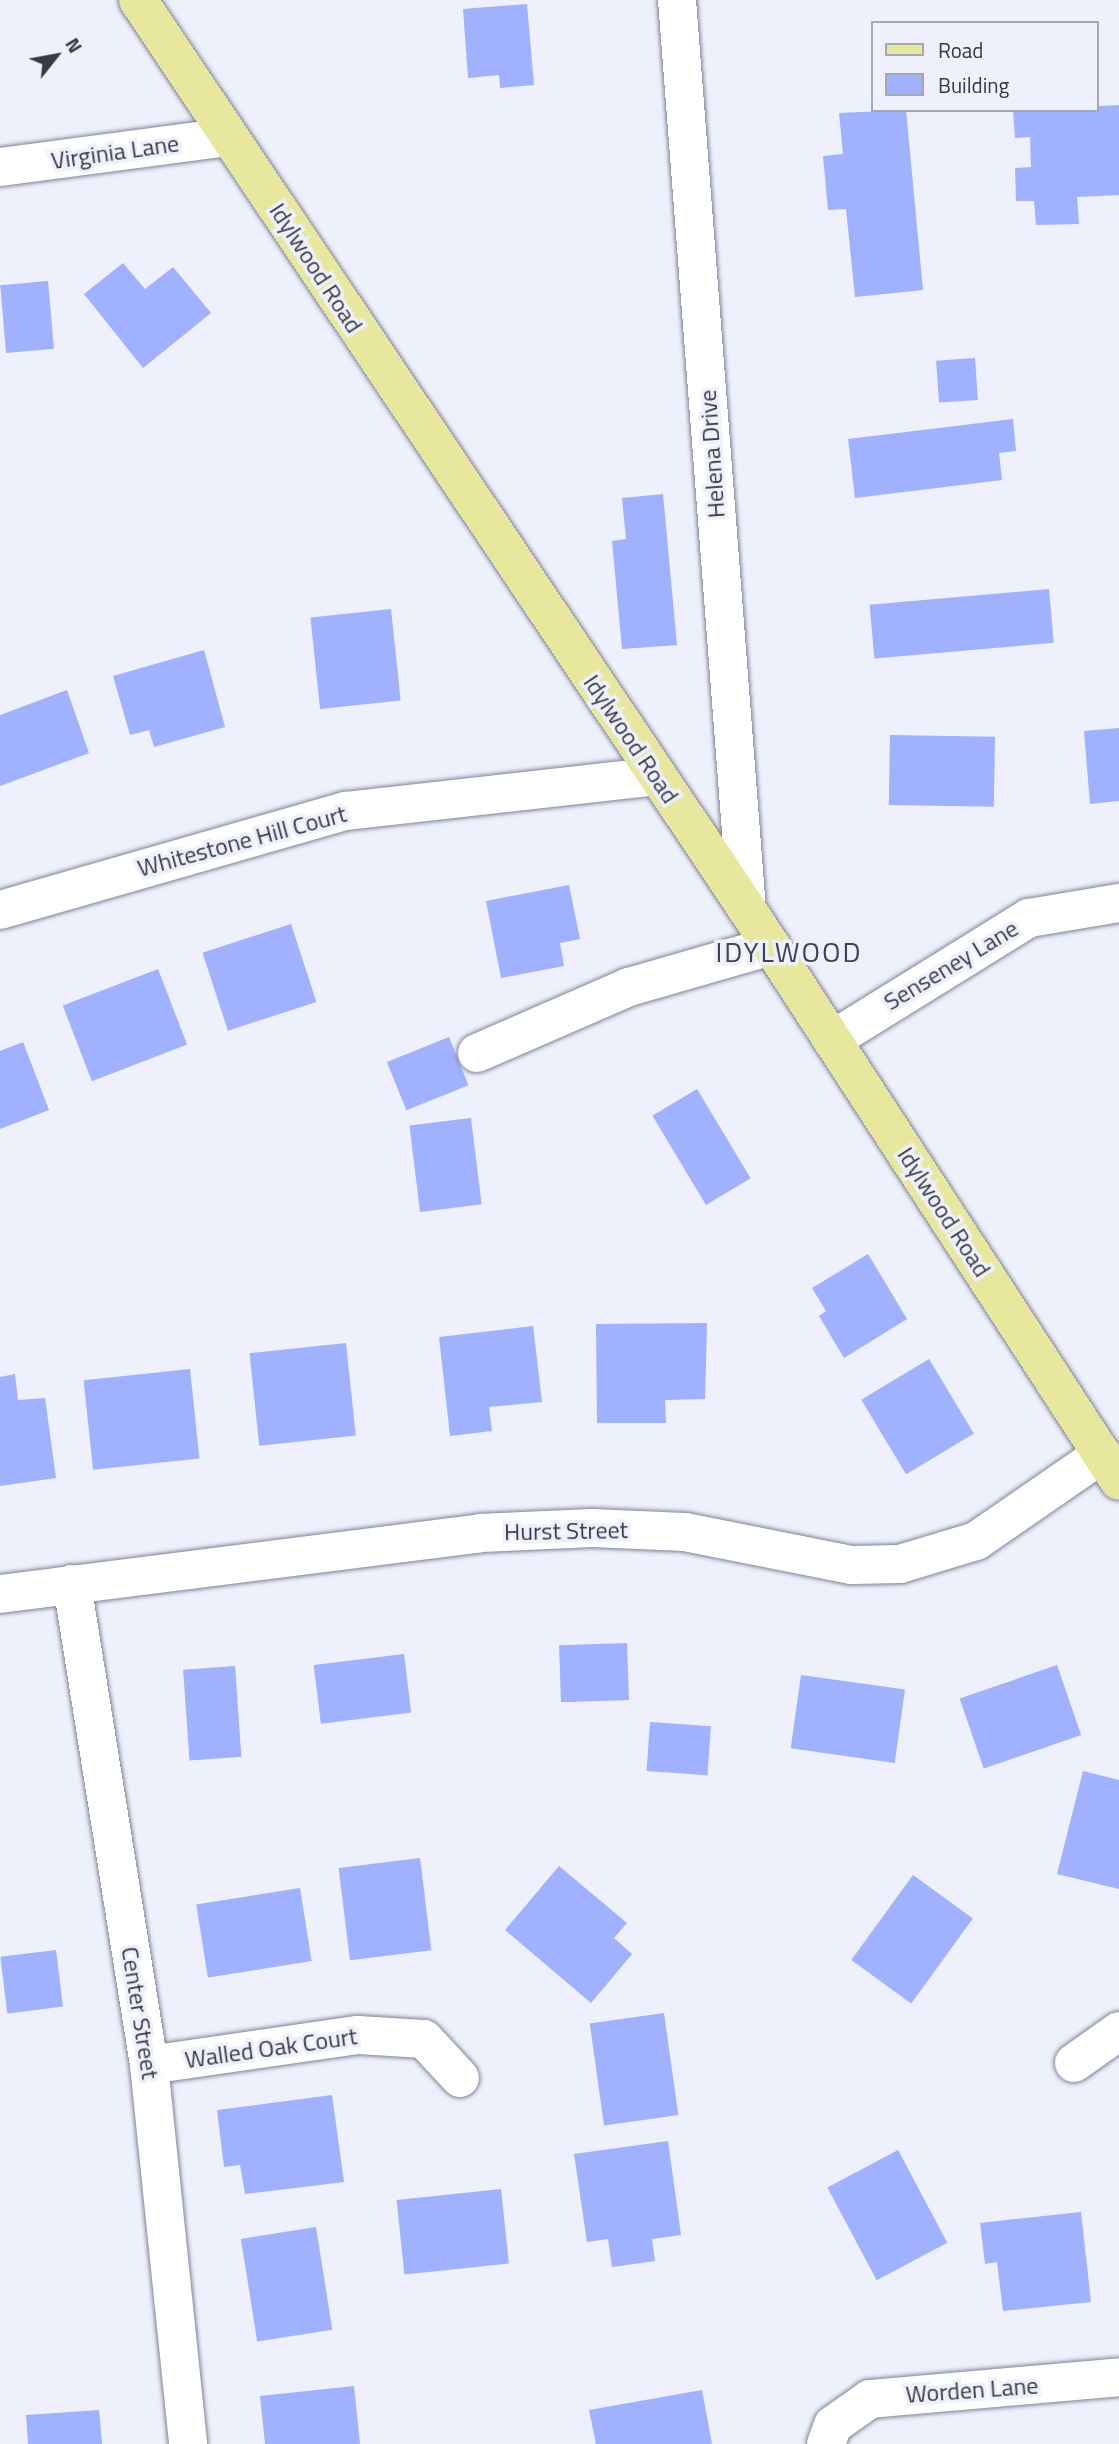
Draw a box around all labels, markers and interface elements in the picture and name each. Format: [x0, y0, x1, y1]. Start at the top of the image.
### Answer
north arrow [21, 21, 91, 91]
legend [870, 21, 1098, 112]
text: N [59, 32, 90, 58]
text: Road [938, 34, 983, 66]
text: Building [938, 69, 1009, 101]
street label: Virginia Lane [49, 129, 181, 175]
street label: Idylwood Road [263, 198, 369, 338]
street label: Helena Drive [693, 389, 731, 519]
street label: Idylwood Road [577, 669, 685, 809]
street label: Whitestone Hill Court [134, 799, 350, 883]
street label: Senseney Lane [879, 914, 1023, 1016]
district label: IDYLWOOD [716, 935, 862, 969]
street label: Idylwood Road [891, 1142, 997, 1282]
street label: Hurst Street [504, 1516, 628, 1546]
street label: Center Street [115, 1945, 165, 2081]
street label: Walled Oak Court [183, 2022, 359, 2074]
street label: Worden Lane [905, 2371, 1039, 2409]

